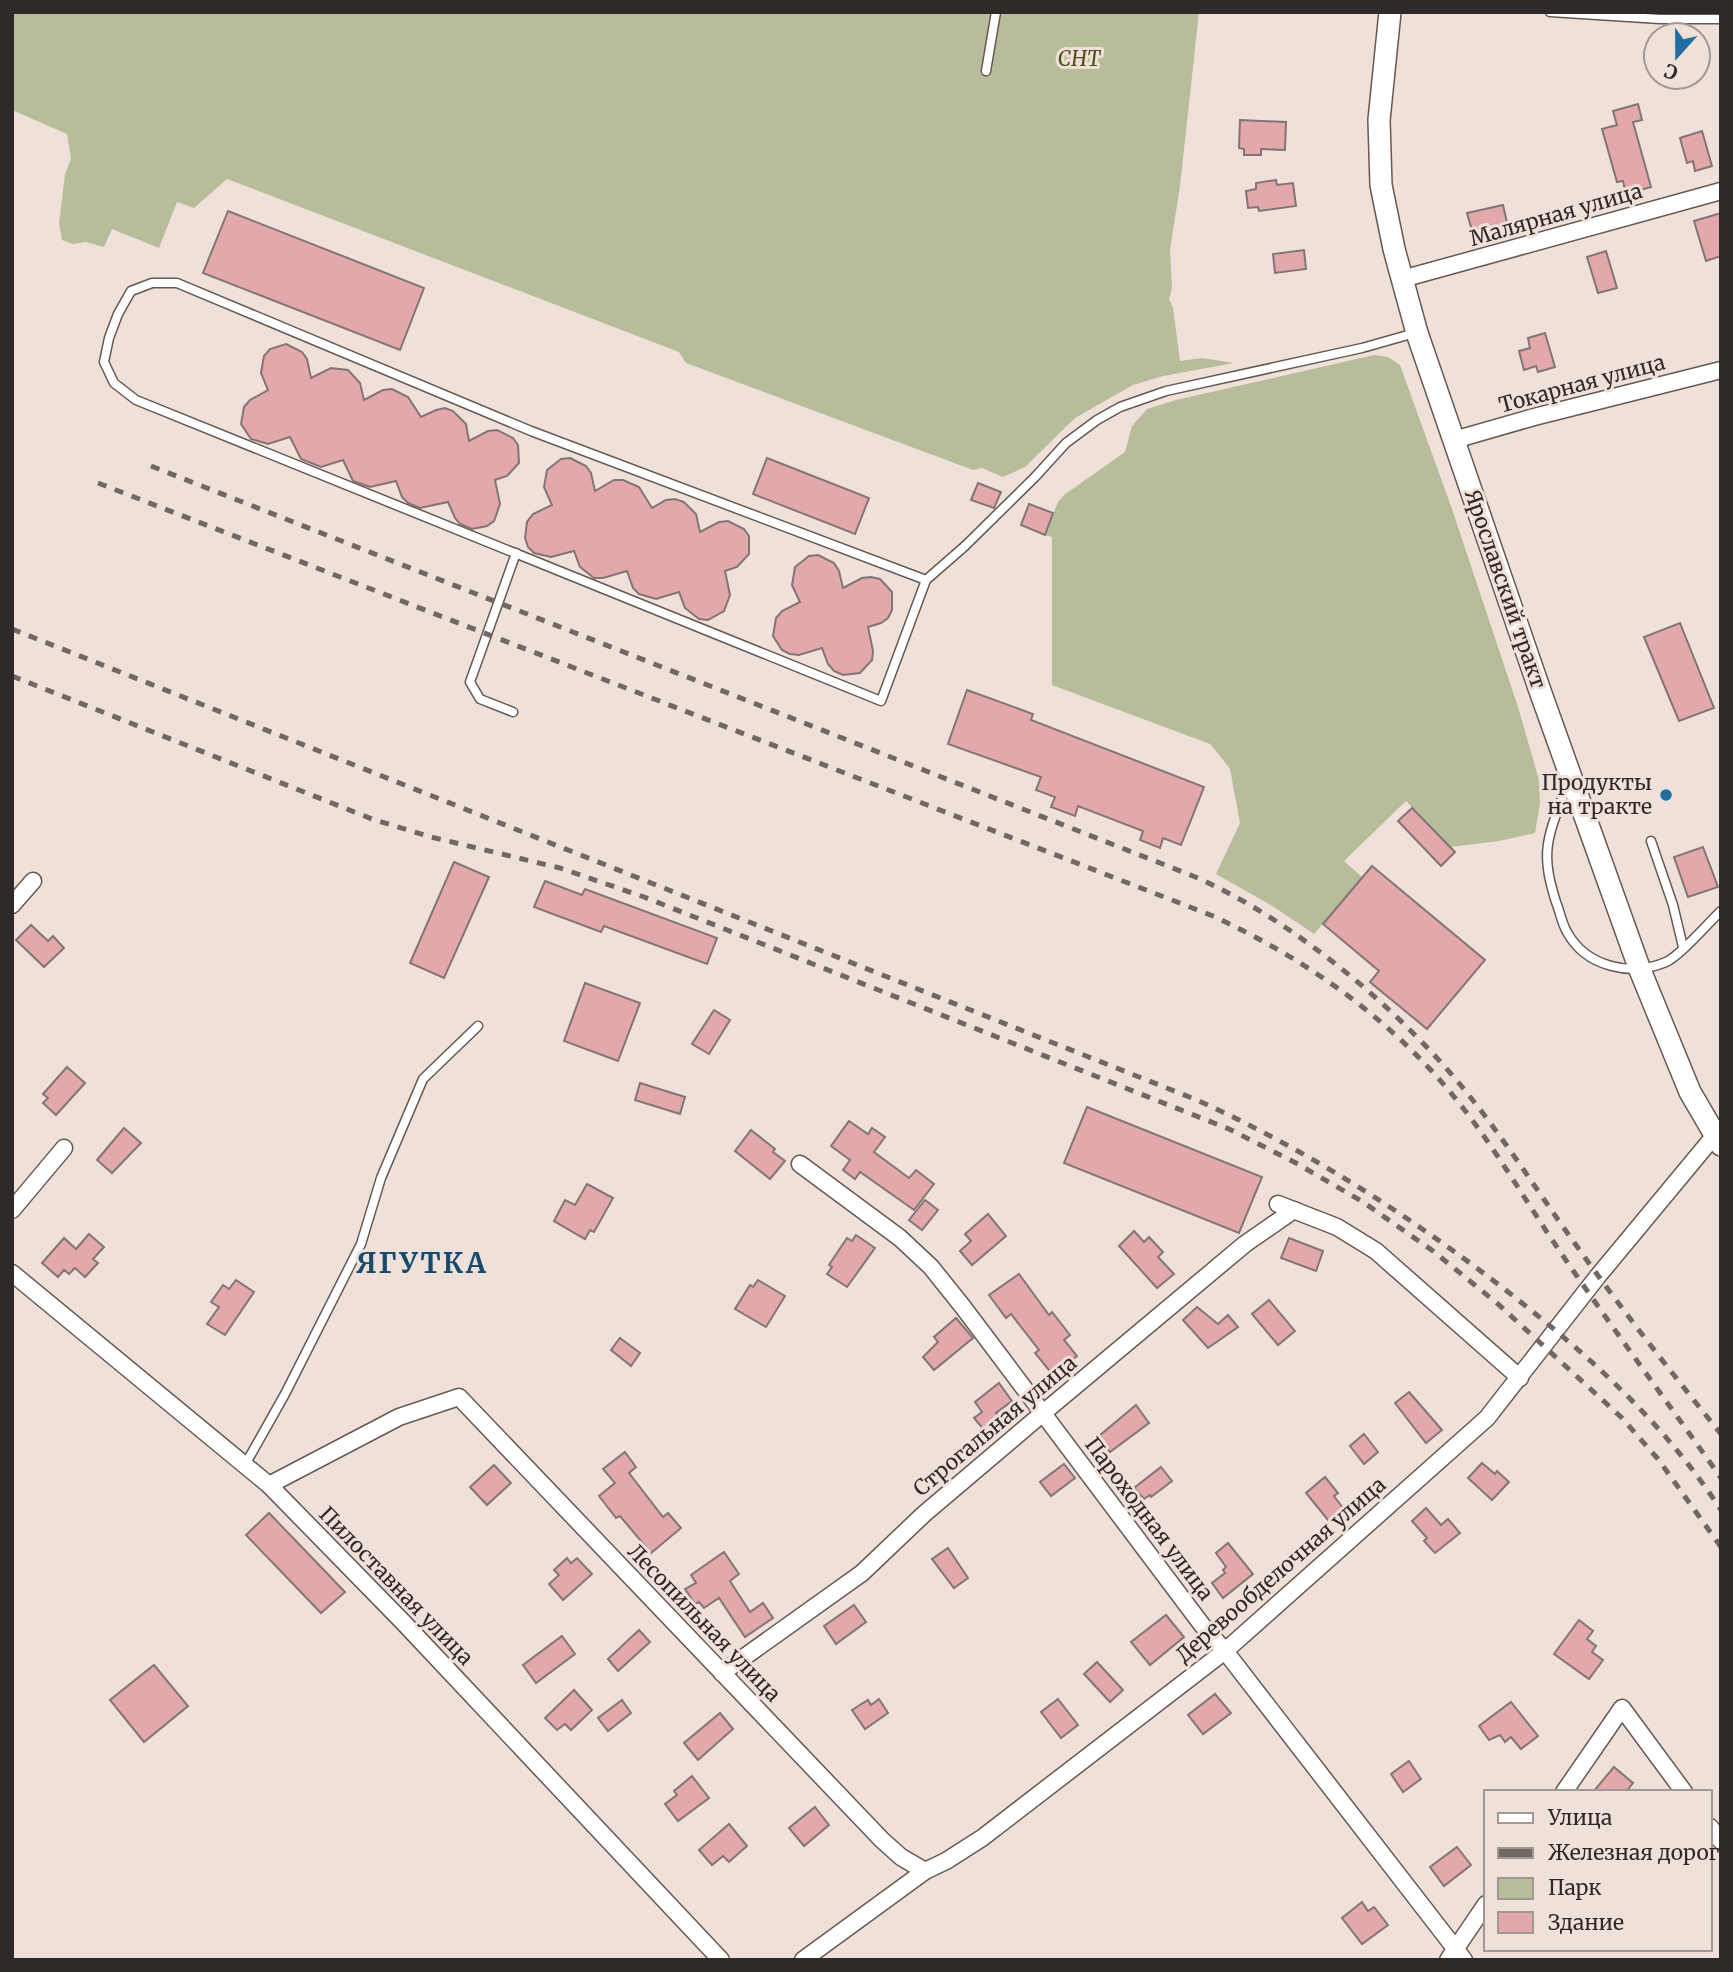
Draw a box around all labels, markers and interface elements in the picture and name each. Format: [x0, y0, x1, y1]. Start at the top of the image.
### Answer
north arrow [1642, 21, 1712, 91]
park label: СНТ [1057, 45, 1102, 72]
text: С [1661, 58, 1681, 85]
street label: Малярная улица [1467, 177, 1645, 252]
street label: Токарная улица [1496, 348, 1668, 419]
street label: Ярославский тракт [1459, 486, 1552, 692]
place label: Продукты на тракте [1542, 769, 1652, 820]
marker: Продукты на тракте [1658, 787, 1674, 803]
district label: ЯГУТКА [356, 1245, 488, 1281]
street label: Строгальная улица [907, 1349, 1082, 1502]
street label: Пароходная улица [1079, 1432, 1220, 1606]
street label: Деревообделочная улица [1170, 1471, 1391, 1668]
street label: Пилоставная улица [314, 1501, 479, 1671]
street label: Лесопильная улица [622, 1538, 787, 1707]
legend [1484, 1790, 1712, 1951]
text: Улица [1547, 1804, 1612, 1831]
text: Железная дорога [1548, 1839, 1730, 1866]
text: Парк [1548, 1874, 1602, 1901]
text: Здание [1548, 1909, 1624, 1936]

